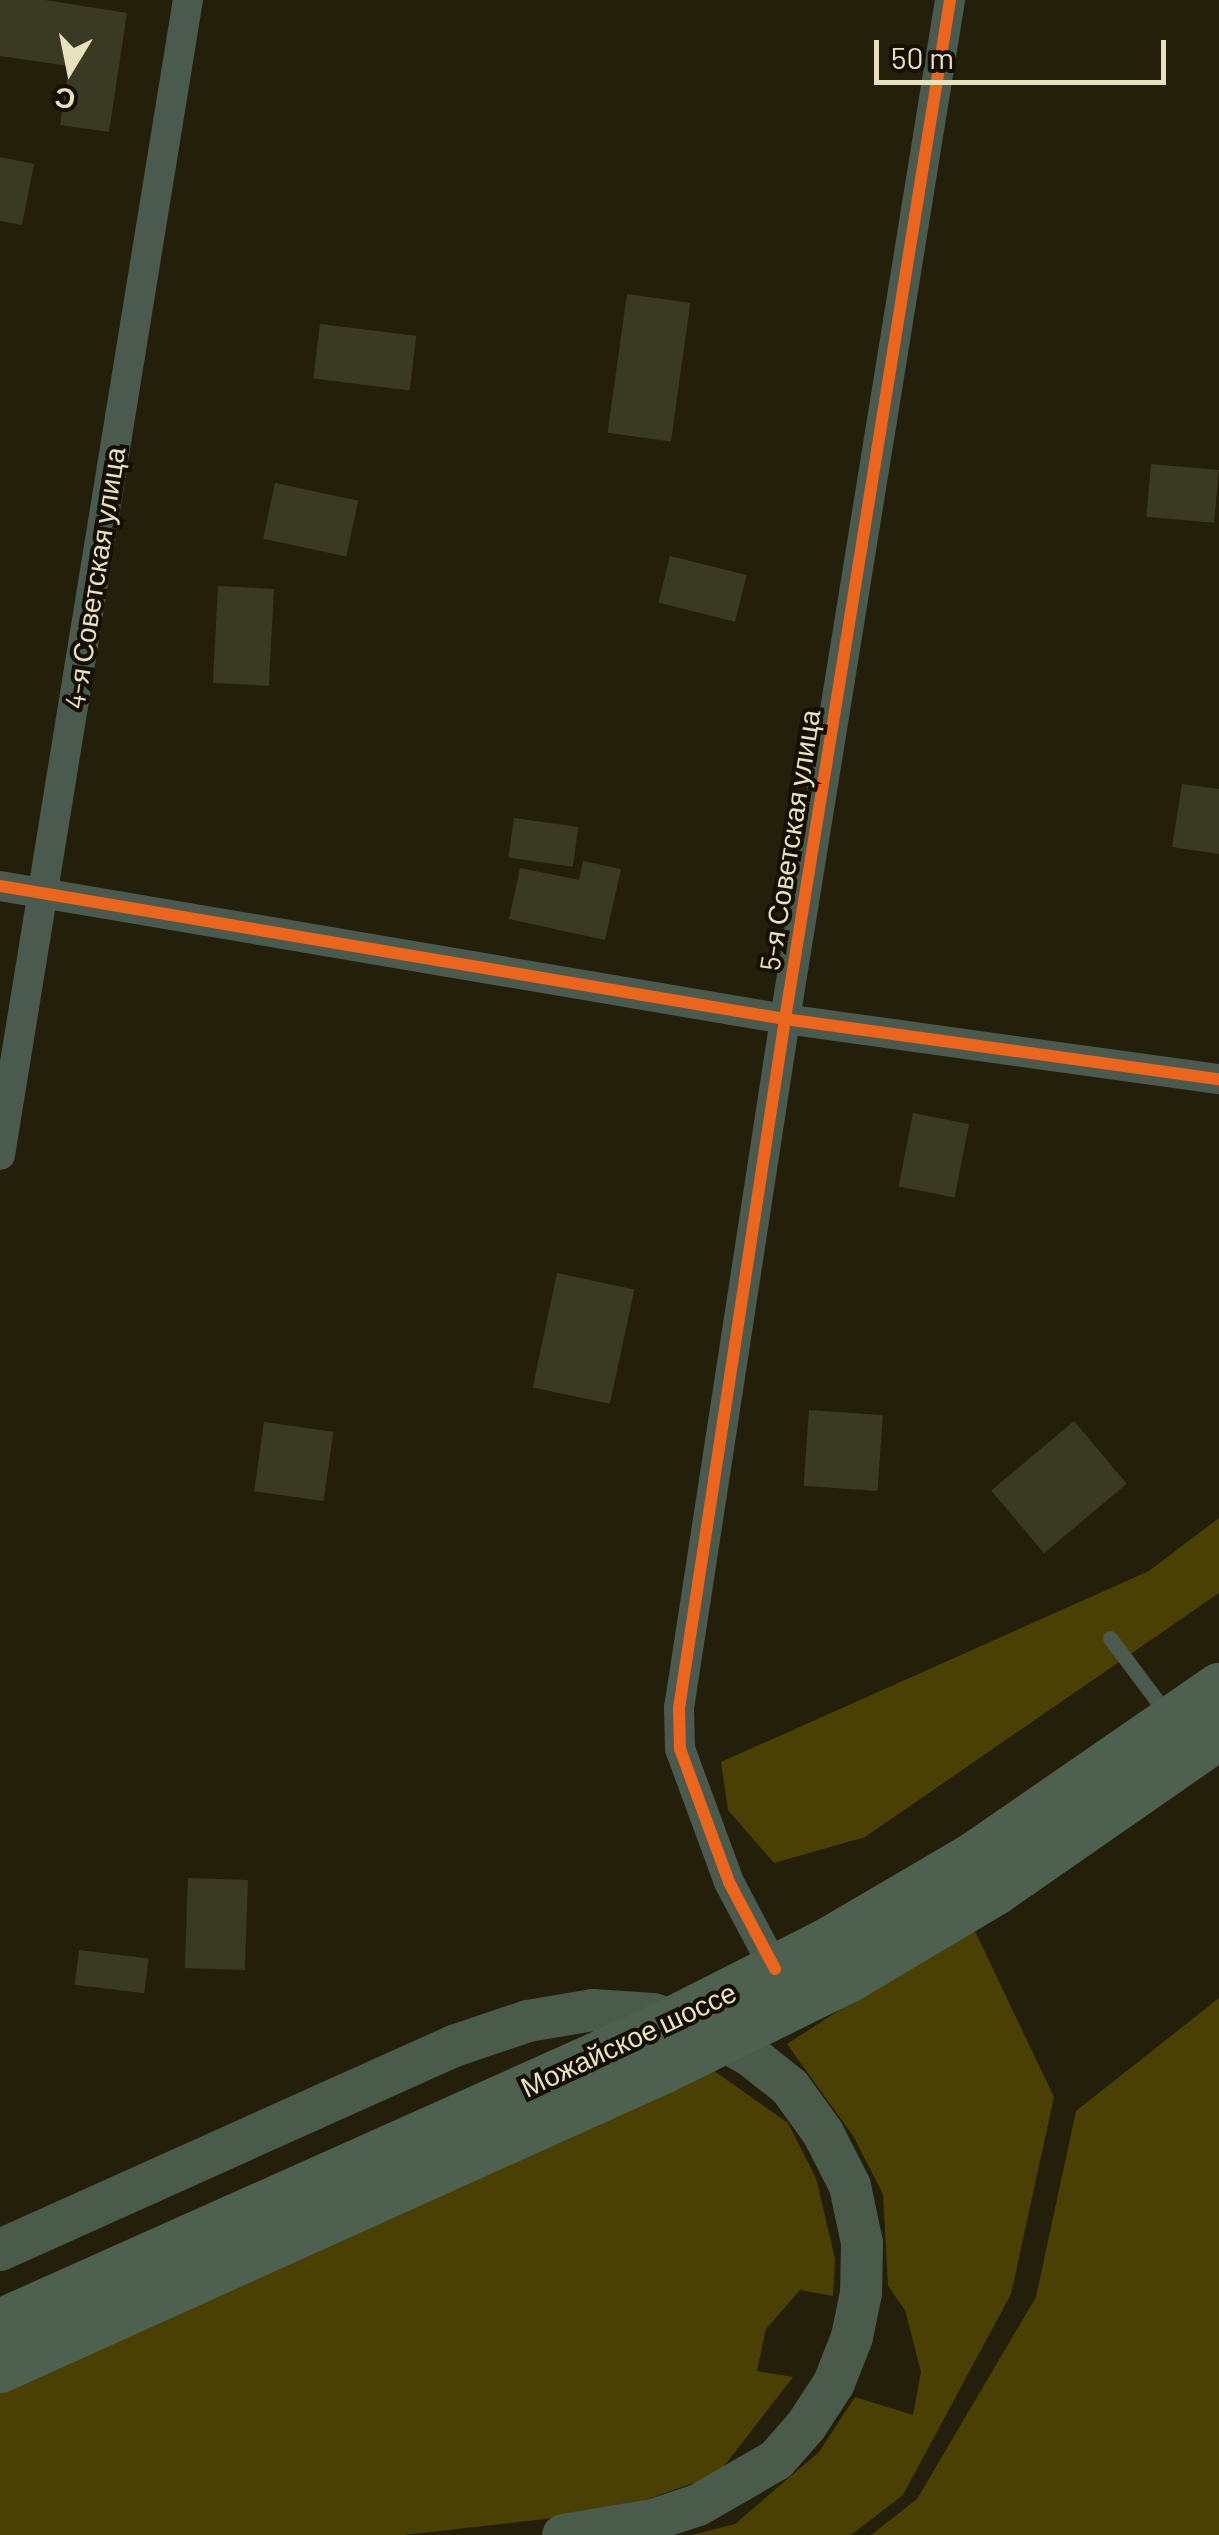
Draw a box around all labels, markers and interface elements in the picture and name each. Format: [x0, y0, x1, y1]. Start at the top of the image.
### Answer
north arrow [20, 20, 120, 120]
scale bar [879, 20, 1172, 82]
text: 50 m [891, 39, 954, 75]
text: С [52, 81, 78, 118]
street label: 4-я Советская улица [57, 445, 131, 711]
street label: 5-я Советская улица [752, 707, 826, 973]
street label: Можайское шоссе [515, 1974, 741, 2104]

